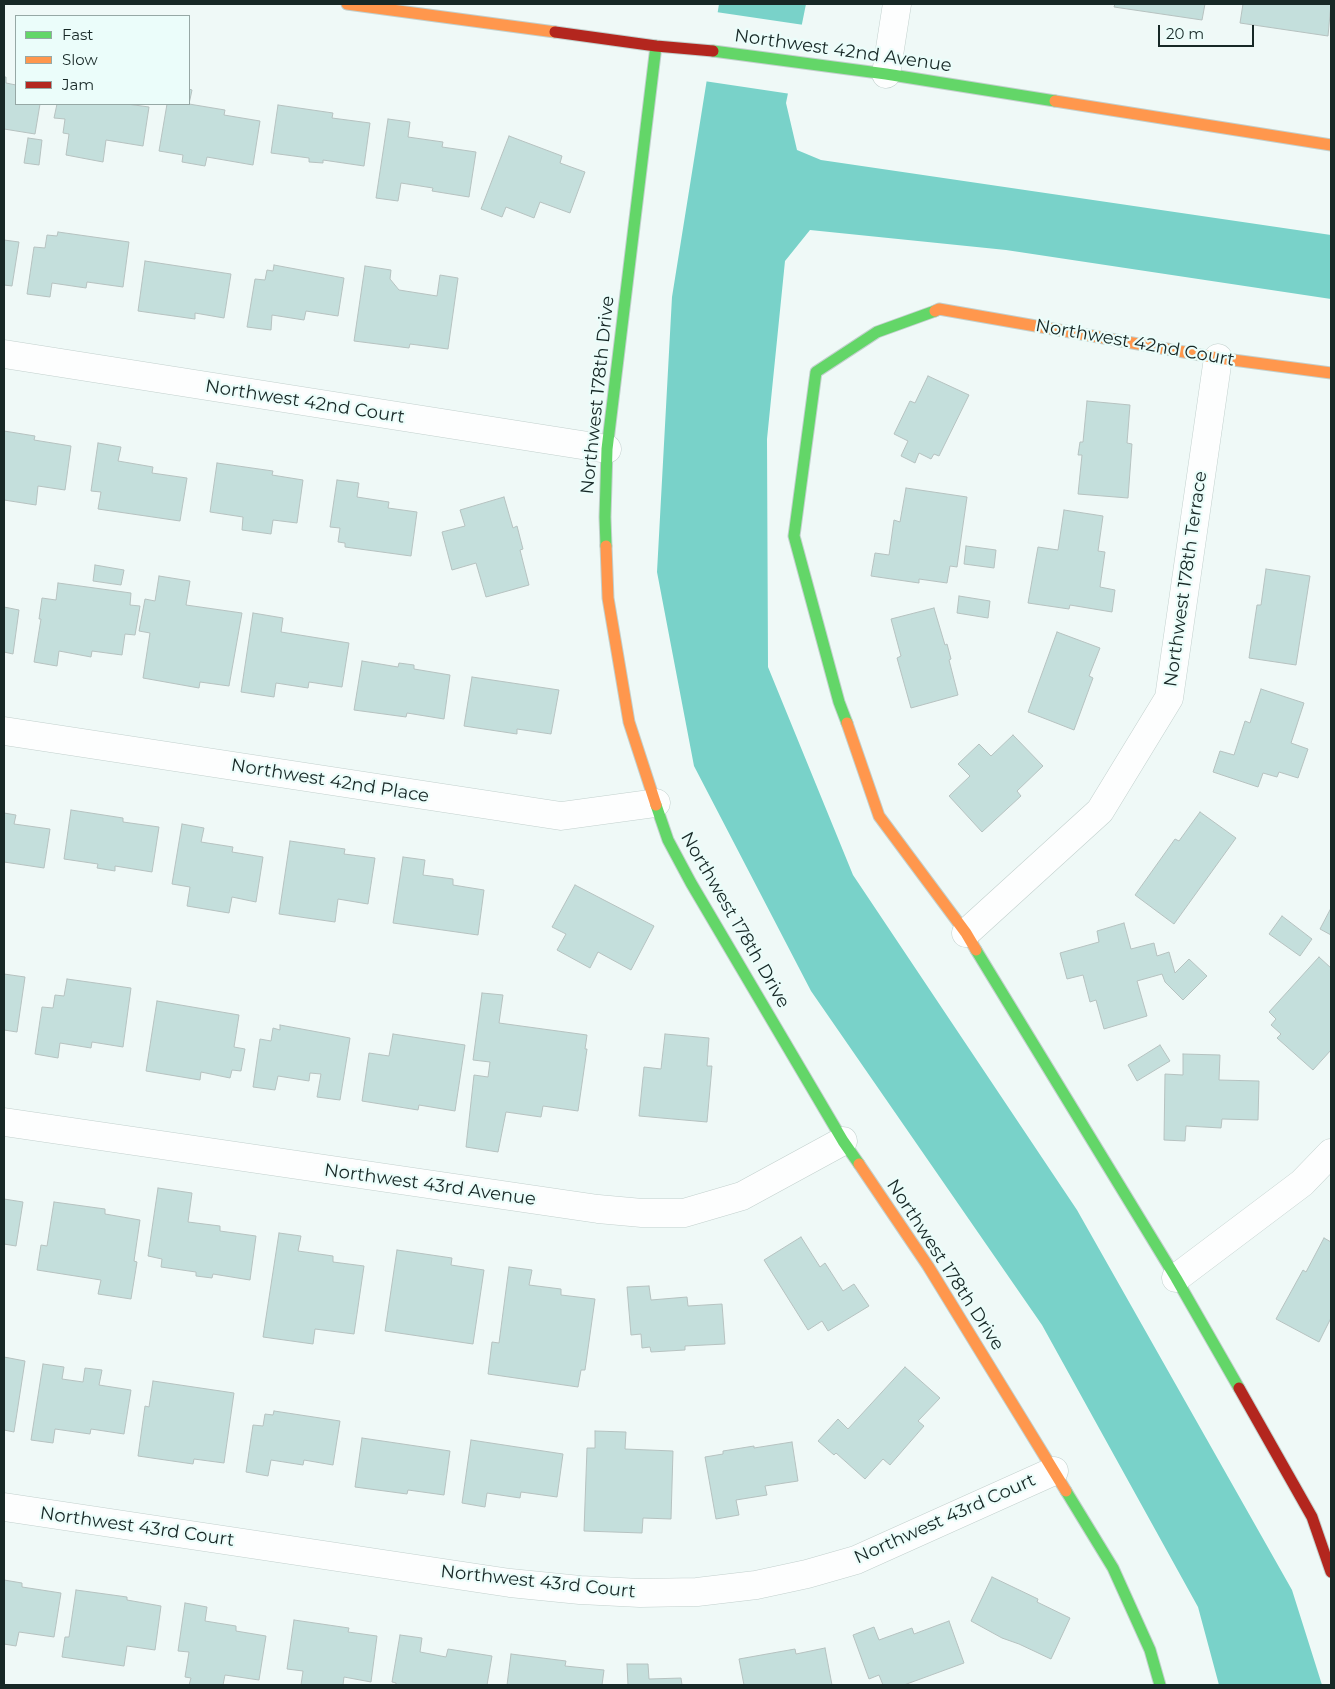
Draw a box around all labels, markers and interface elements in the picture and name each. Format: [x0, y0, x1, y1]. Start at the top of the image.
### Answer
legend [15, 15, 190, 105]
scale bar [1160, 15, 1256, 47]
text: 20 m [1166, 24, 1204, 43]
text: Fast [62, 25, 93, 44]
street label: Northwest 42nd Avenue [733, 25, 953, 77]
text: Slow [62, 50, 98, 69]
text: Jam [62, 75, 94, 94]
street label: Northwest 178th Drive [577, 295, 619, 495]
street label: Northwest 42nd Court [1034, 315, 1236, 371]
street label: Northwest 42nd Court [204, 376, 406, 428]
street label: Northwest 178th Terrace [1160, 470, 1212, 688]
street label: Northwest 42nd Place [229, 755, 431, 807]
street label: Northwest 178th Drive [676, 828, 794, 1012]
street label: Northwest 43rd Avenue [323, 1159, 537, 1211]
street label: Northwest 178th Drive [882, 1175, 1008, 1355]
street label: Northwest 43rd Court [851, 1469, 1039, 1569]
street label: Northwest 43rd Court [38, 1503, 236, 1551]
street label: Northwest 43rd Court [439, 1561, 637, 1603]

